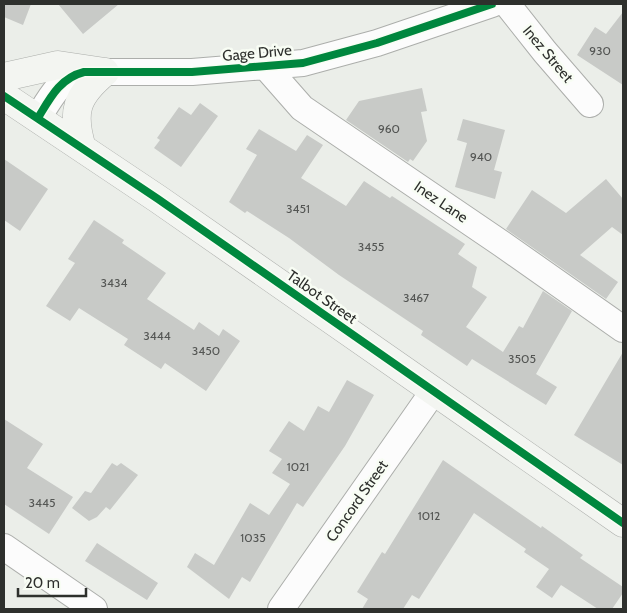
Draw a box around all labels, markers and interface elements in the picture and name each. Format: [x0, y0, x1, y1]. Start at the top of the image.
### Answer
street label: Inez Street [519, 22, 577, 86]
street label: Gage Drive [222, 41, 293, 65]
house number: 930 [589, 43, 611, 58]
house number: 960 [378, 121, 400, 136]
house number: 940 [470, 149, 492, 164]
street label: Inez Lane [411, 177, 472, 227]
house number: 3451 [286, 201, 310, 216]
house number: 3455 [358, 239, 384, 254]
street label: Talbot Street [284, 266, 360, 328]
house number: 3434 [101, 275, 127, 290]
house number: 3467 [403, 290, 429, 305]
house number: 3444 [143, 328, 171, 343]
house number: 3450 [192, 343, 220, 358]
house number: 3505 [508, 351, 536, 366]
street label: Concord Street [322, 457, 392, 545]
house number: 1021 [287, 459, 309, 474]
house number: 3445 [29, 495, 55, 510]
house number: 1012 [418, 508, 440, 523]
house number: 1035 [240, 530, 266, 545]
scale bar [18, 566, 85, 598]
text: 20 m [25, 574, 60, 592]

